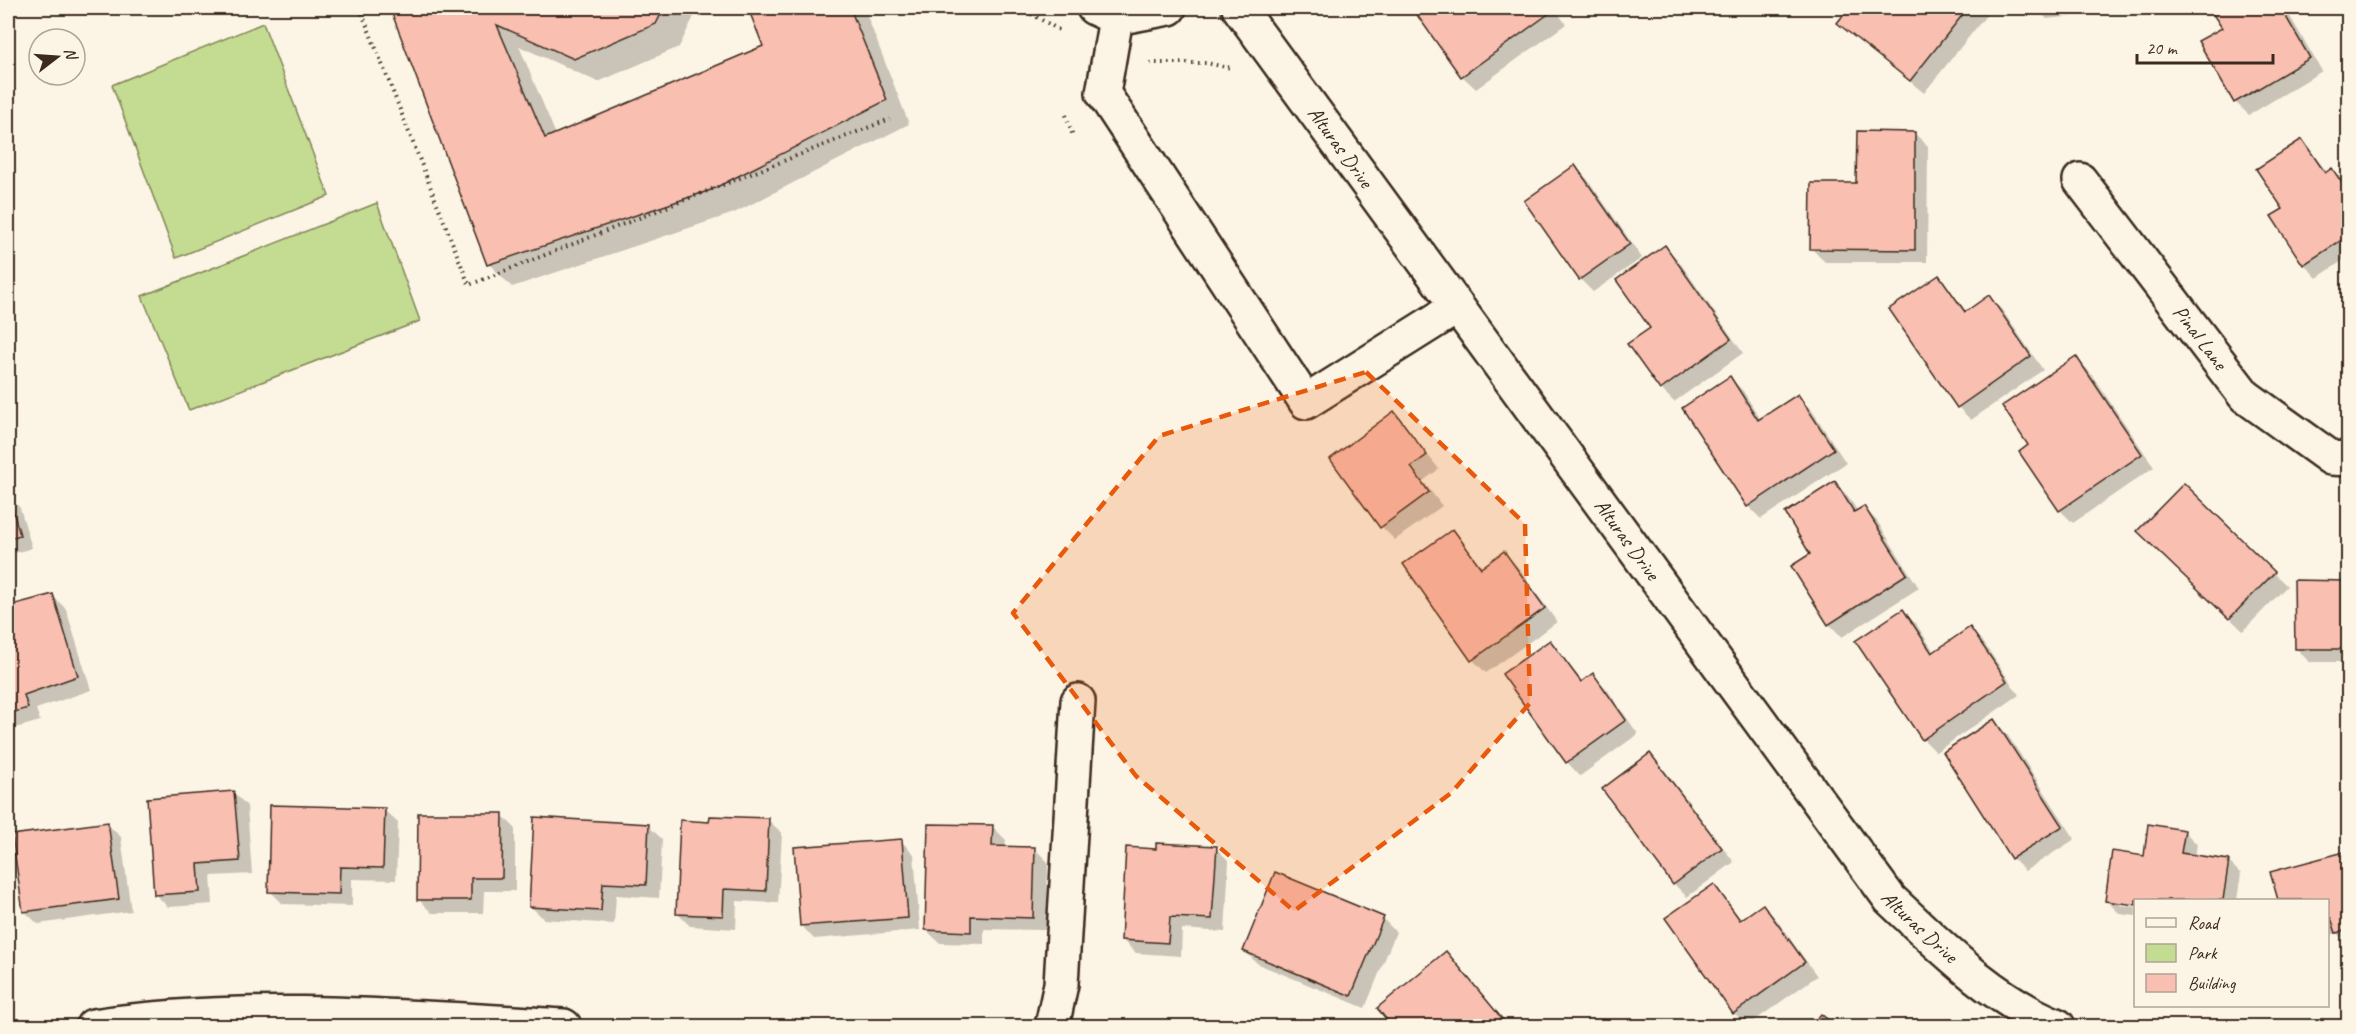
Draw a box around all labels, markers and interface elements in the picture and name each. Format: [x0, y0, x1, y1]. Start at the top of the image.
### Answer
north arrow [27, 27, 87, 87]
scale bar [2137, 27, 2274, 65]
text: 20 m [2146, 37, 2179, 59]
text: N [59, 45, 82, 64]
street label: Alturas Drive [1302, 101, 1380, 194]
street label: Pinal Lane [2167, 300, 2234, 376]
street label: Alturas Drive [1589, 493, 1667, 587]
street label: Alturas Drive [1876, 886, 1965, 970]
legend [2134, 899, 2329, 1007]
text: Road [2188, 912, 2221, 934]
text: Park [2188, 942, 2218, 964]
text: Building [2188, 972, 2237, 994]

